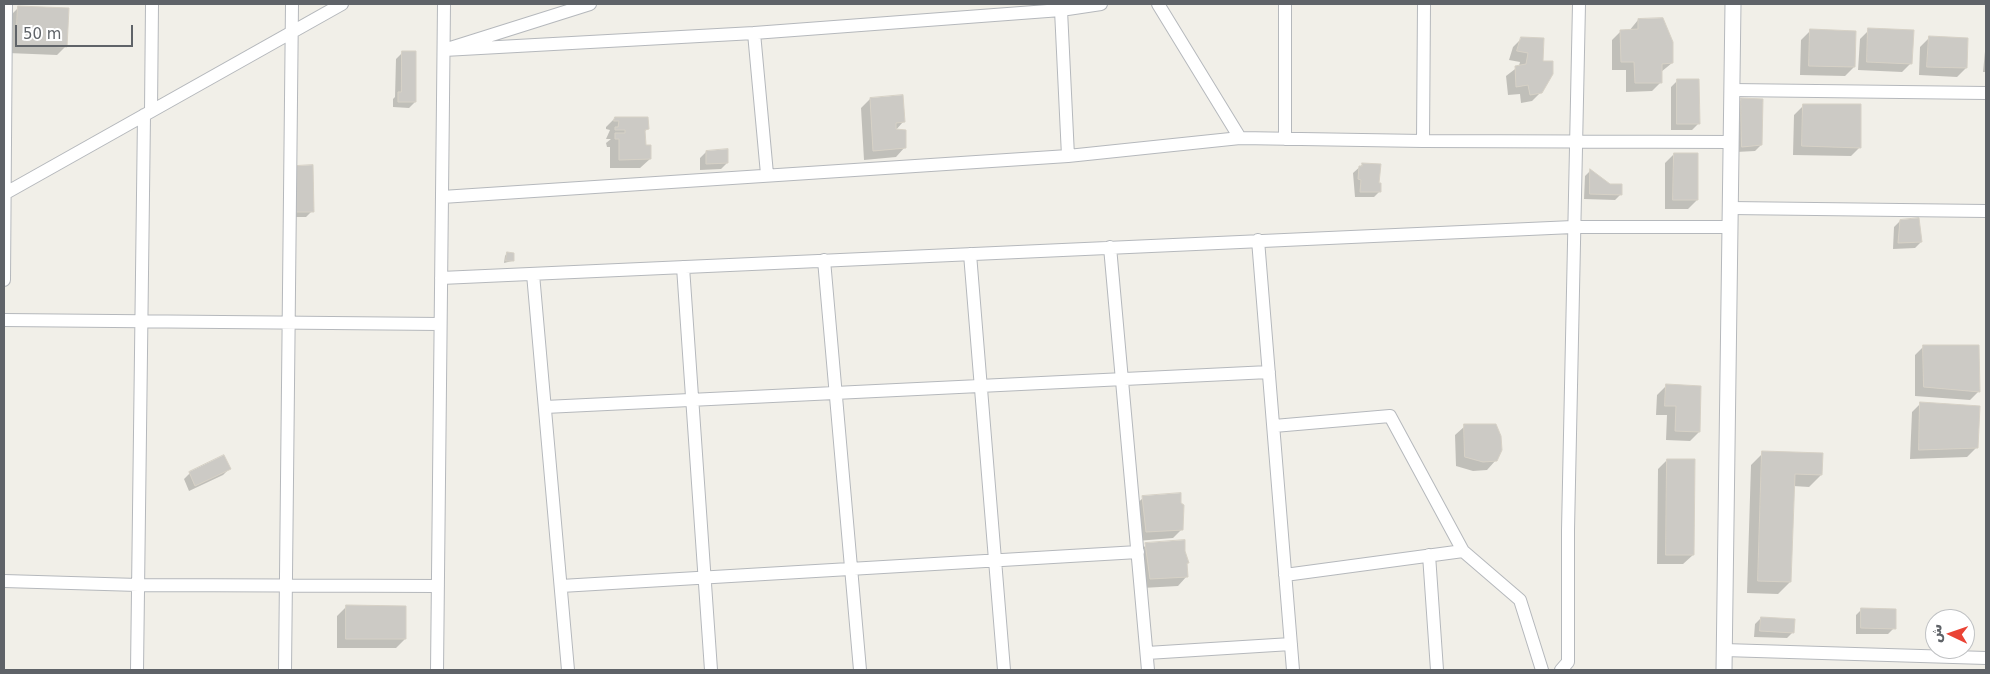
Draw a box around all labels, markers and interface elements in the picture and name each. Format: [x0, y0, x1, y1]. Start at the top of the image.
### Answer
scale bar [18, 15, 135, 47]
text: 50 m [23, 25, 61, 43]
north arrow [1925, 609, 1975, 659]
text: ش [1928, 623, 1945, 643]

